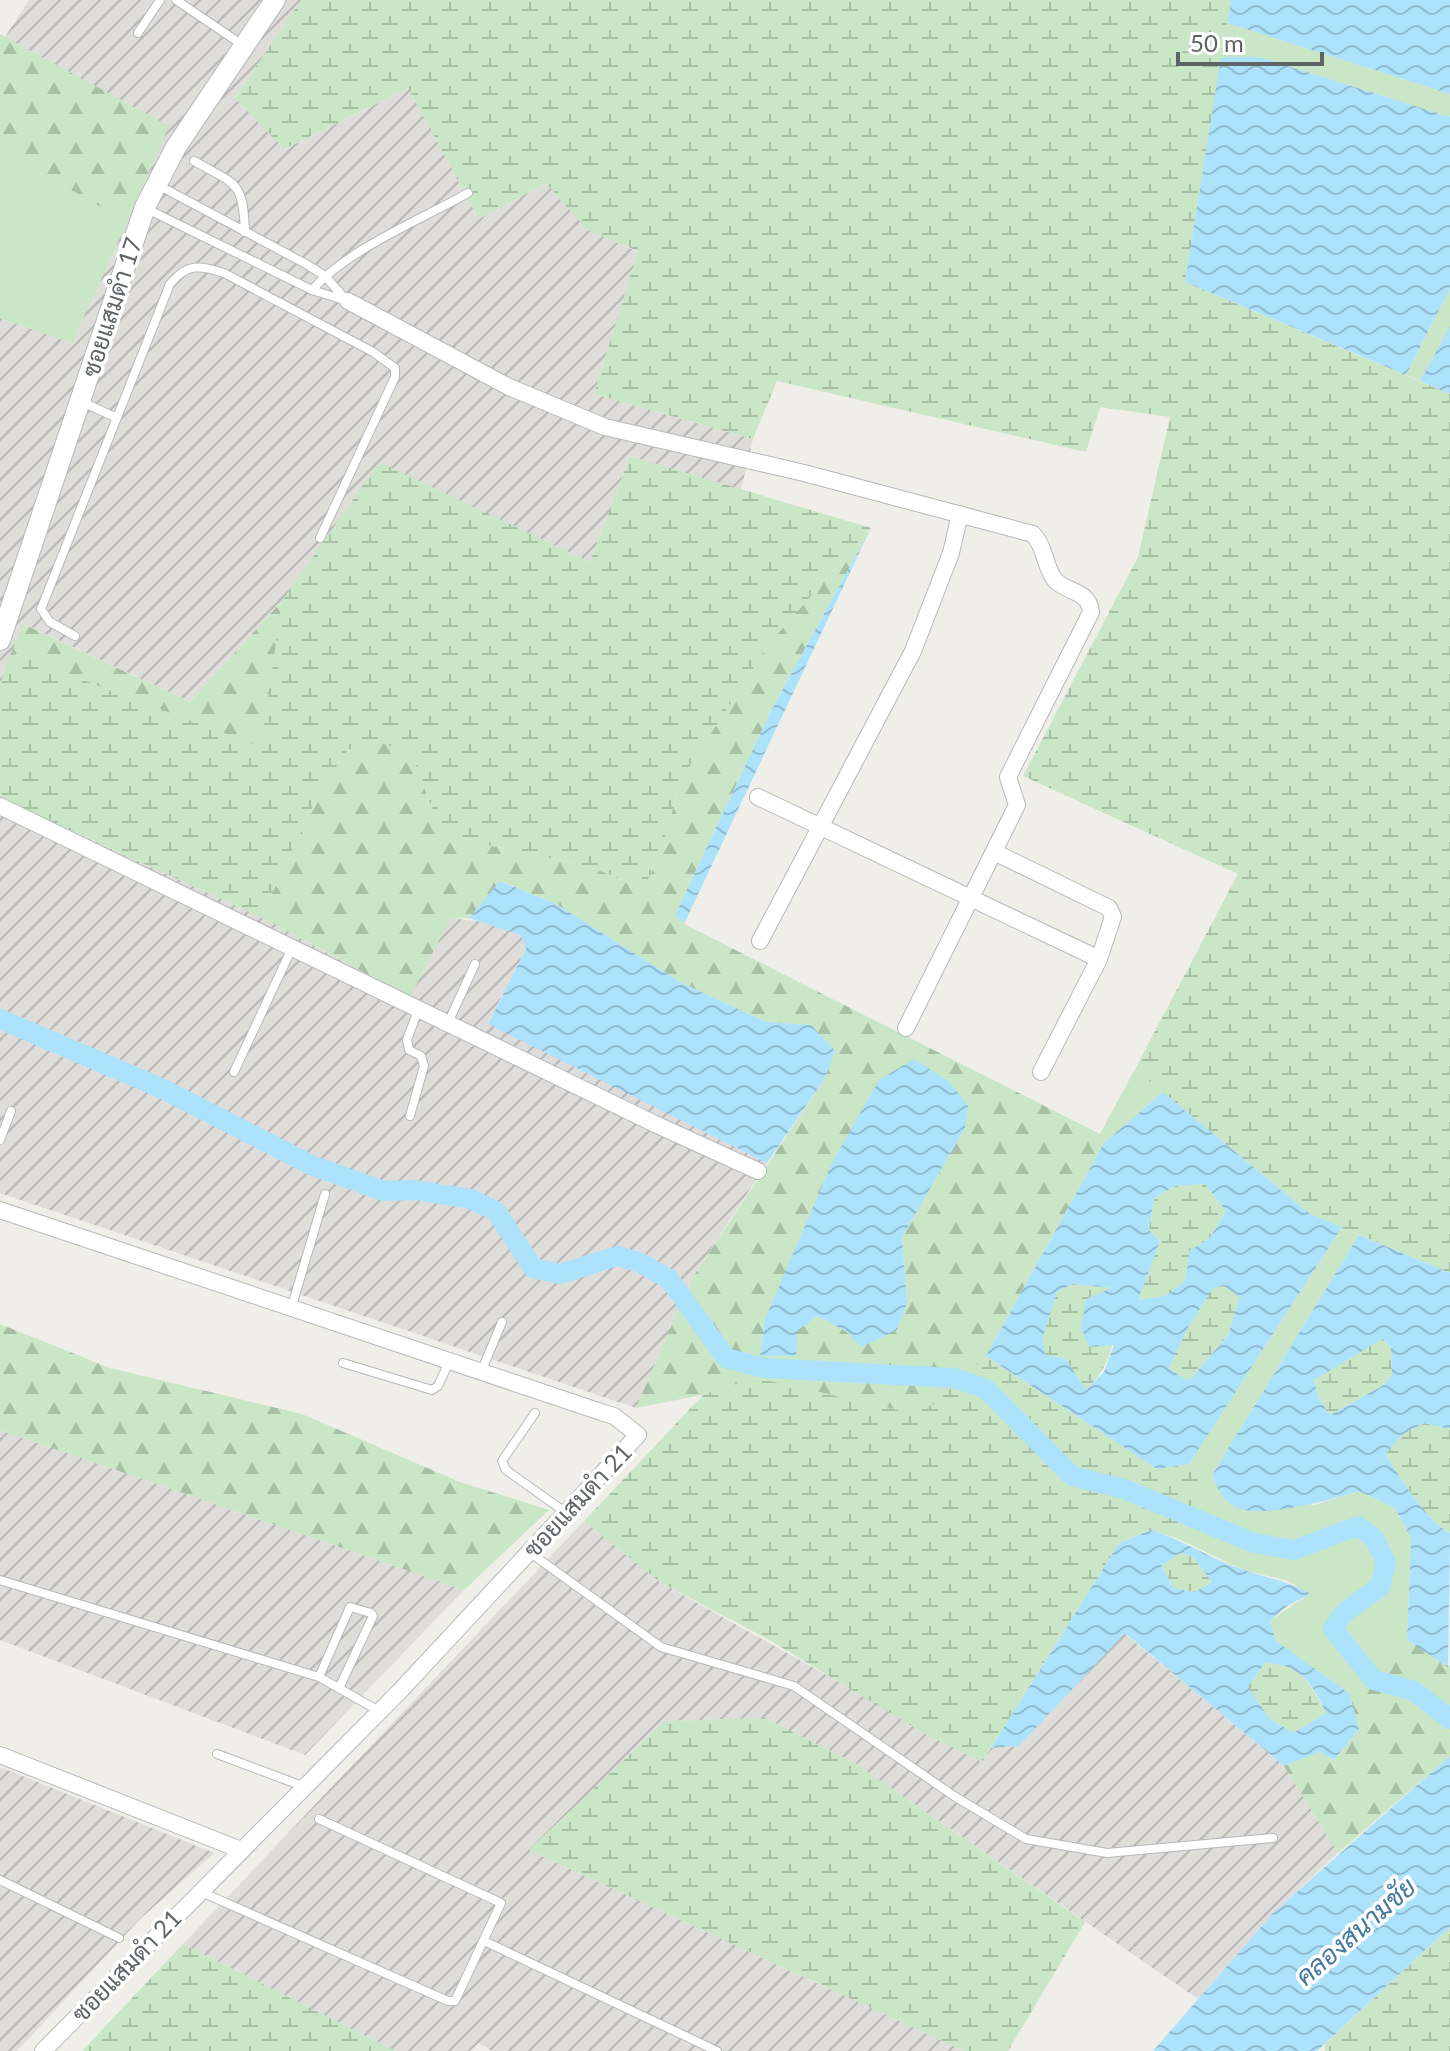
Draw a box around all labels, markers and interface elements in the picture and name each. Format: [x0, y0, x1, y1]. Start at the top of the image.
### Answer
scale bar [1178, 16, 1322, 66]
text: 50 m [1190, 28, 1244, 57]
street label: ซอยแสมดำ 17 [75, 234, 147, 380]
street label: ซอยแสมดำ 21 [517, 1437, 637, 1563]
water label: คลองสนามชัย [1288, 1870, 1422, 1992]
street label: ซอยแสมดำ 21 [65, 1903, 187, 2027]

